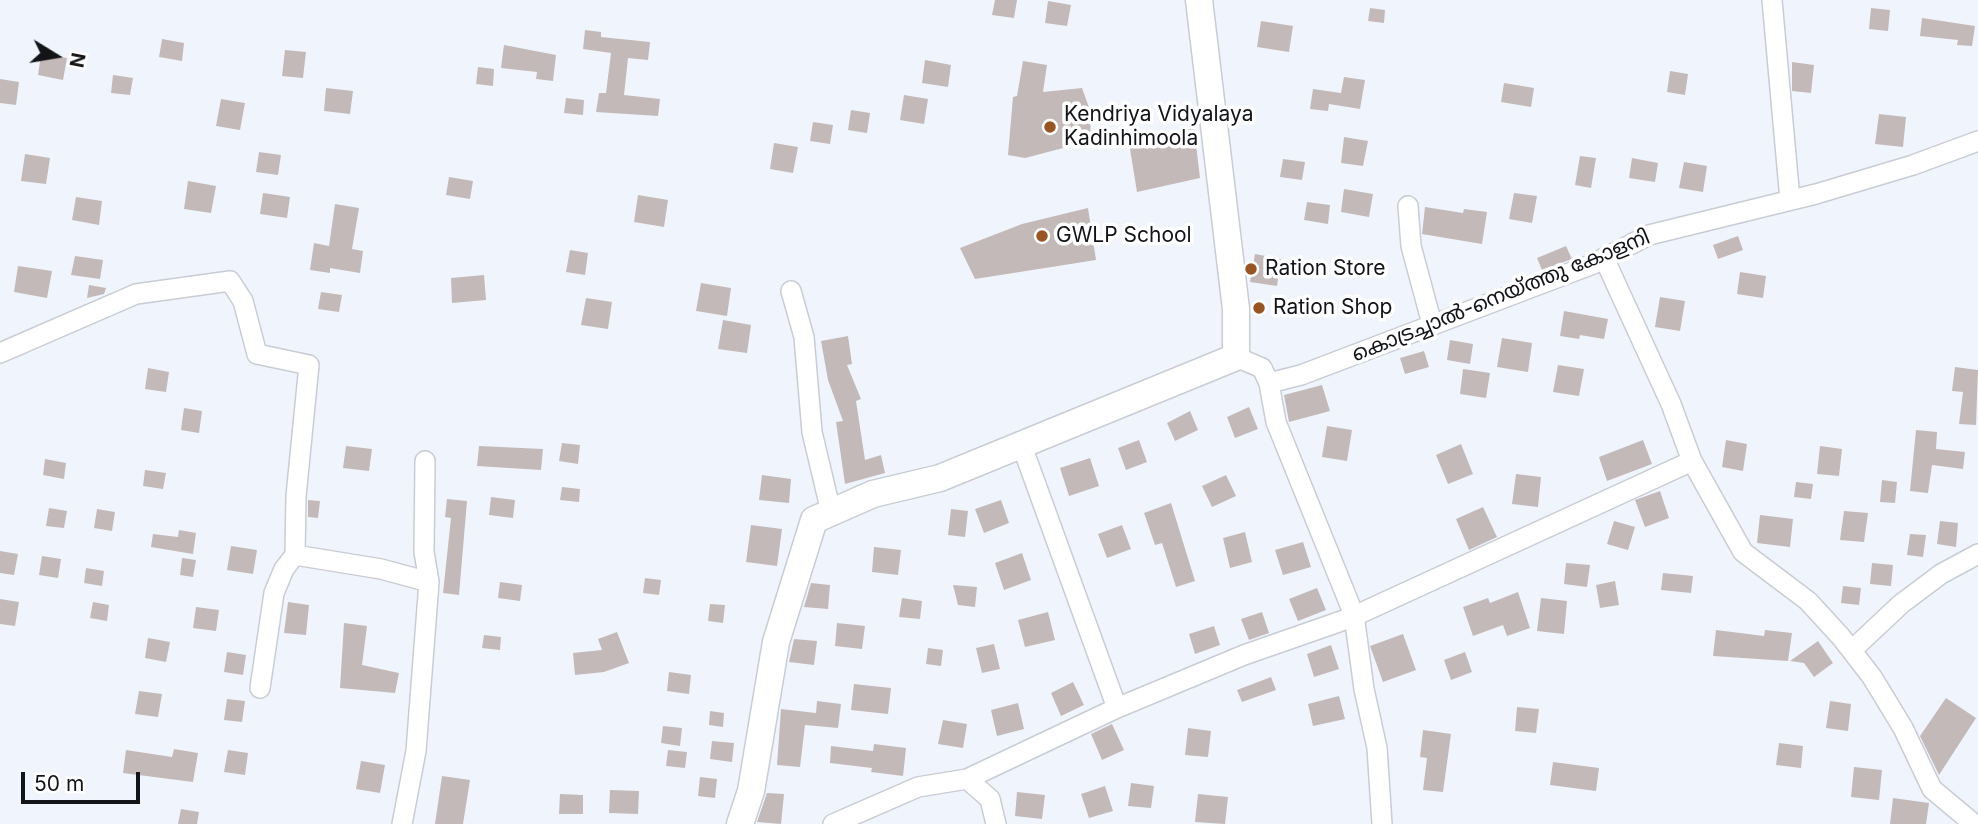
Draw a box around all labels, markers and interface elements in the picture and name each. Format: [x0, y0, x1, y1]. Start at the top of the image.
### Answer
north arrow [21, 21, 91, 91]
text: N [64, 51, 90, 69]
place label: Kendriya Vidyalaya Kadinhimoola [1064, 102, 1254, 152]
marker: Kendriya Vidyalaya Kadinhimoola [1042, 119, 1058, 135]
place label: GWLP School [1056, 223, 1192, 249]
street label: കൊട്രച്ചാൽ-നെയ്ത്തു കോളനി [1348, 225, 1654, 367]
marker: GWLP School [1034, 228, 1050, 244]
place label: Ration Store [1265, 256, 1386, 282]
marker: Ration Store [1243, 261, 1259, 277]
place label: Ration Shop [1273, 295, 1392, 321]
marker: Ration Shop [1251, 300, 1267, 316]
scale bar [24, 758, 144, 802]
text: 50 m [34, 771, 84, 796]

